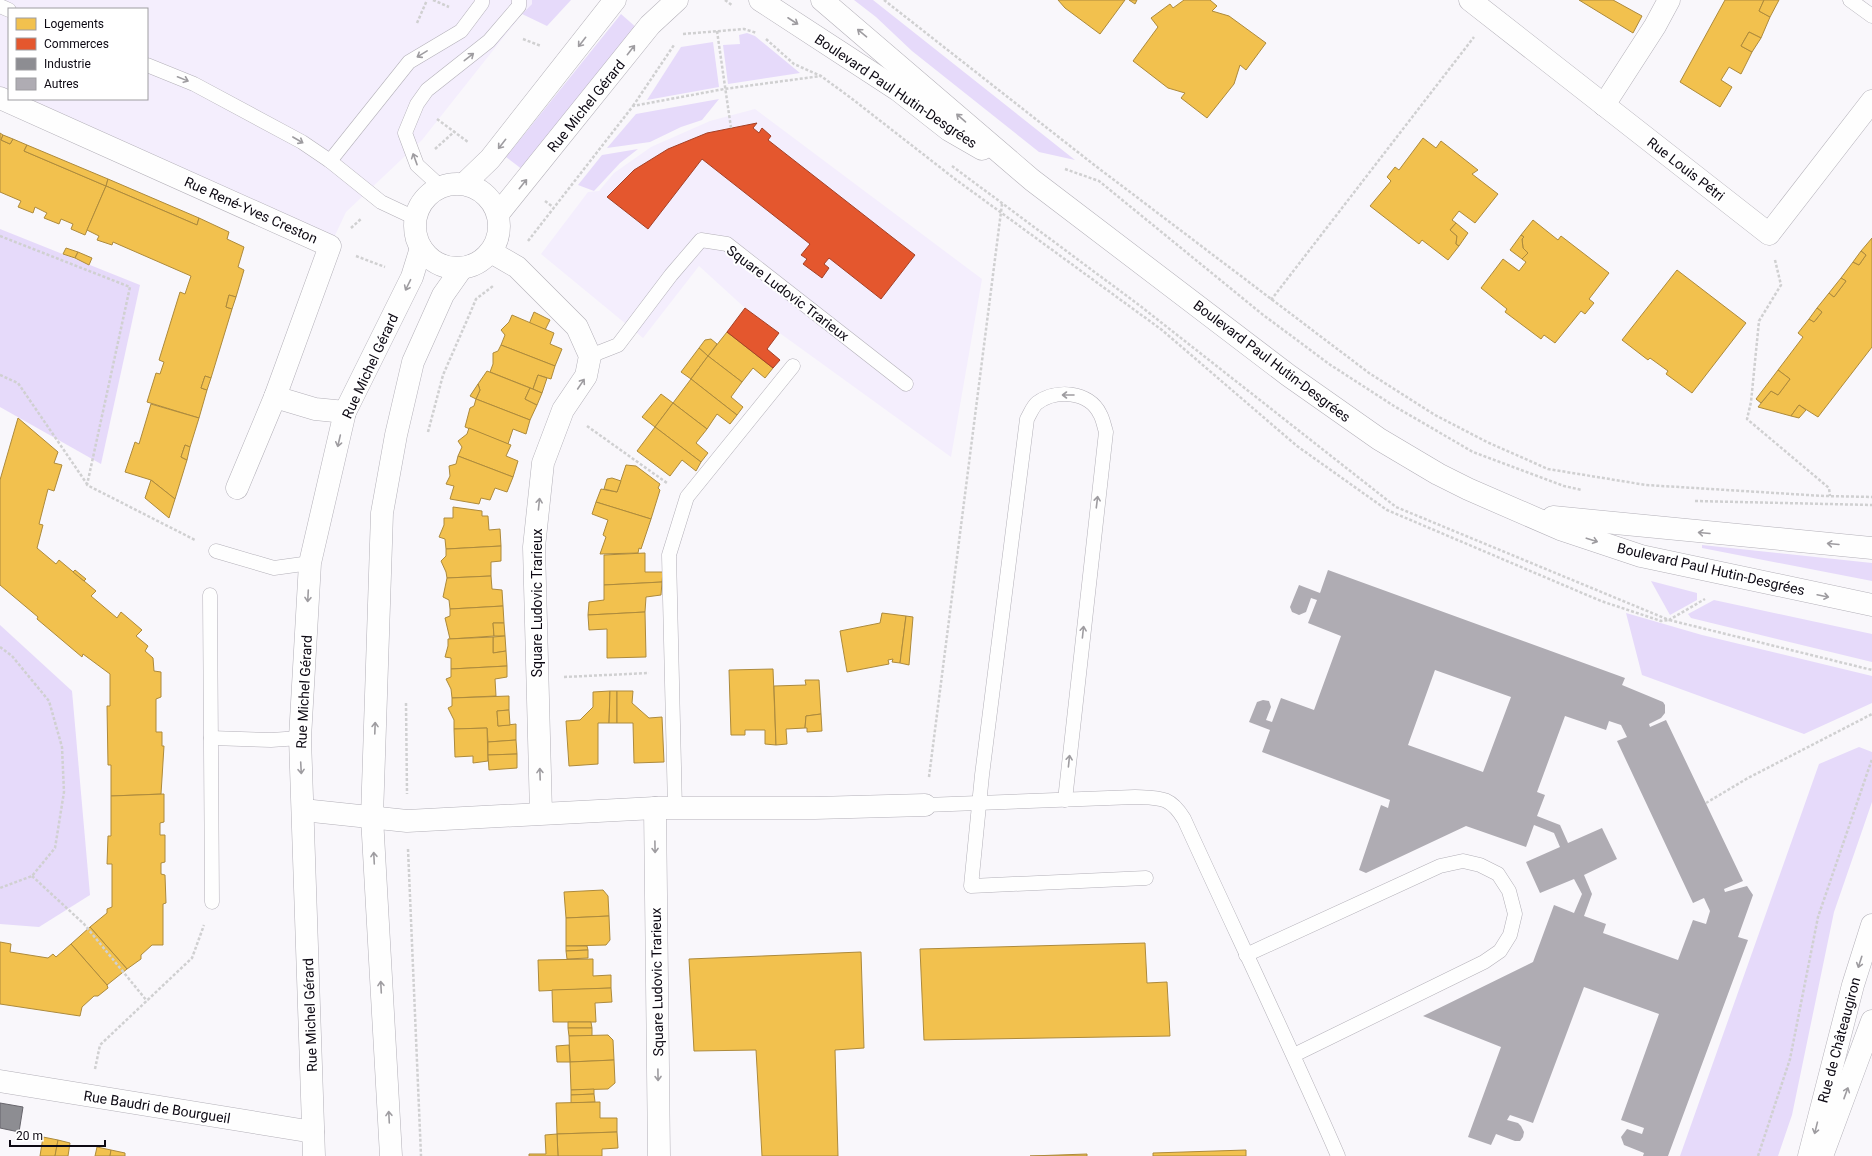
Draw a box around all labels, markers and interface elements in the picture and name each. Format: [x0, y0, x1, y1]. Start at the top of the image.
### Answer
legend [8, 8, 148, 100]
text: Logements [44, 17, 104, 31]
one-way arrow [787, 17, 798, 25]
one-way arrow [856, 29, 867, 38]
street label: Boulevard Paul Hutin-Desgrées [812, 31, 980, 151]
one-way arrow [578, 36, 587, 47]
text: Commerces [44, 37, 109, 51]
one-way arrow [627, 45, 635, 56]
one-way arrow [416, 51, 428, 59]
one-way arrow [464, 52, 475, 61]
text: Industrie [44, 57, 91, 71]
street label: Rue Michel Gérard [544, 57, 628, 155]
one-way arrow [177, 76, 189, 84]
text: Autres [44, 77, 79, 91]
one-way arrow [955, 113, 966, 122]
street label: Rue Louis Pétri [1644, 134, 1728, 204]
one-way arrow [292, 137, 304, 145]
one-way arrow [498, 138, 506, 149]
one-way arrow [410, 153, 418, 165]
street label: Rue René-Yves Creston [182, 173, 320, 247]
one-way arrow [518, 179, 527, 189]
street label: Square Ludovic Trarieux [724, 242, 852, 344]
one-way arrow [404, 279, 411, 291]
street label: Boulevard Paul Hutin-Desgrées [1190, 297, 1354, 425]
street label: Rue Michel Gérard [339, 311, 401, 421]
one-way arrow [577, 378, 585, 389]
one-way arrow [1062, 391, 1075, 399]
one-way arrow [334, 435, 342, 448]
one-way arrow [1094, 496, 1101, 509]
one-way arrow [535, 498, 542, 511]
street label: Square Ludovic Trarieux [529, 529, 545, 677]
one-way arrow [1698, 529, 1711, 537]
one-way arrow [1585, 537, 1598, 544]
street label: Boulevard Paul Hutin-Desgrées [1616, 540, 1806, 598]
one-way arrow [1827, 541, 1840, 548]
one-way arrow [305, 589, 312, 602]
one-way arrow [1816, 592, 1829, 600]
one-way arrow [1079, 625, 1086, 638]
street label: Rue Michel Gérard [293, 635, 315, 749]
one-way arrow [371, 722, 379, 735]
one-way arrow [1065, 755, 1072, 768]
one-way arrow [298, 761, 305, 774]
one-way arrow [536, 768, 544, 781]
one-way arrow [651, 840, 659, 853]
one-way arrow [370, 852, 378, 865]
street label: Square Ludovic Trarieux [648, 907, 666, 1056]
one-way arrow [1856, 955, 1863, 968]
street label: Rue Michel Gérard [300, 958, 320, 1072]
street label: Rue de Châteaugiron [1815, 975, 1863, 1105]
one-way arrow [378, 981, 385, 994]
one-way arrow [654, 1068, 662, 1081]
street label: Rue Baudri de Bourgueil [82, 1087, 232, 1127]
one-way arrow [1842, 1088, 1850, 1100]
one-way arrow [386, 1111, 393, 1124]
scale bar [10, 1122, 105, 1148]
one-way arrow [1812, 1122, 1819, 1135]
text: 20 m [16, 1129, 43, 1143]

